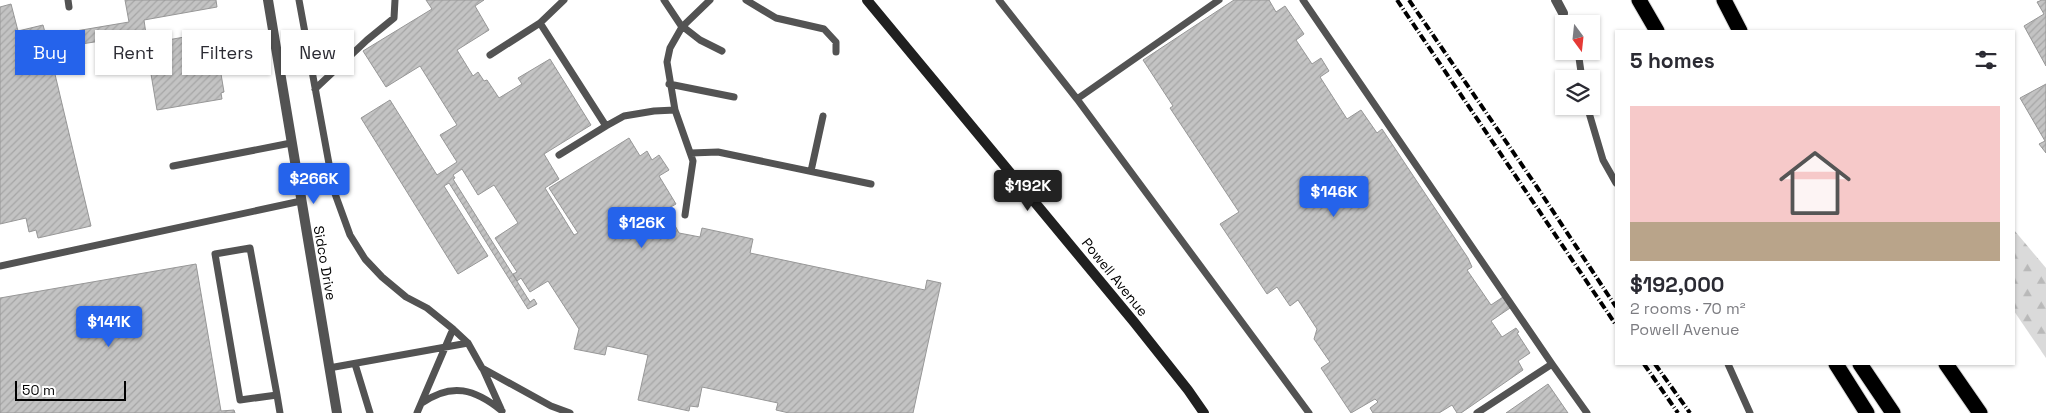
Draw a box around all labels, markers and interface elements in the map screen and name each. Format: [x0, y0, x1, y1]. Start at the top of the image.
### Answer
north arrow [1555, 15, 1600, 60]
map controls [1555, 15, 1600, 115]
chip: Buy [15, 30, 85, 75]
chip: Rent [95, 30, 172, 75]
chip: Filters [182, 30, 271, 75]
chip: New [281, 30, 354, 75]
icon: filters [1972, 46, 2000, 74]
text: 5 homes [1630, 47, 1715, 74]
button: layers [1555, 70, 1600, 115]
icon: home [1770, 138, 1860, 228]
pin: $266K [279, 162, 349, 205]
text: $266K [290, 168, 339, 189]
pin: $192K [993, 170, 1063, 212]
text: $192K [1005, 175, 1051, 196]
pin: $146K [1299, 176, 1369, 218]
text: $146K [1310, 181, 1358, 202]
pin: $126K [607, 206, 677, 249]
text: $126K [619, 212, 665, 233]
street label: Sidco Drive [310, 224, 340, 302]
street label: Powell Avenue [1078, 234, 1152, 320]
text: $192,000 [1630, 271, 1724, 298]
text: 2 rooms · 70 m² [1630, 298, 1746, 319]
pin: $141K [74, 306, 144, 348]
text: $141K [87, 311, 131, 332]
text: Powell Avenue [1630, 319, 1739, 340]
scale bar [15, 378, 126, 401]
text: 50 m [22, 381, 55, 399]

